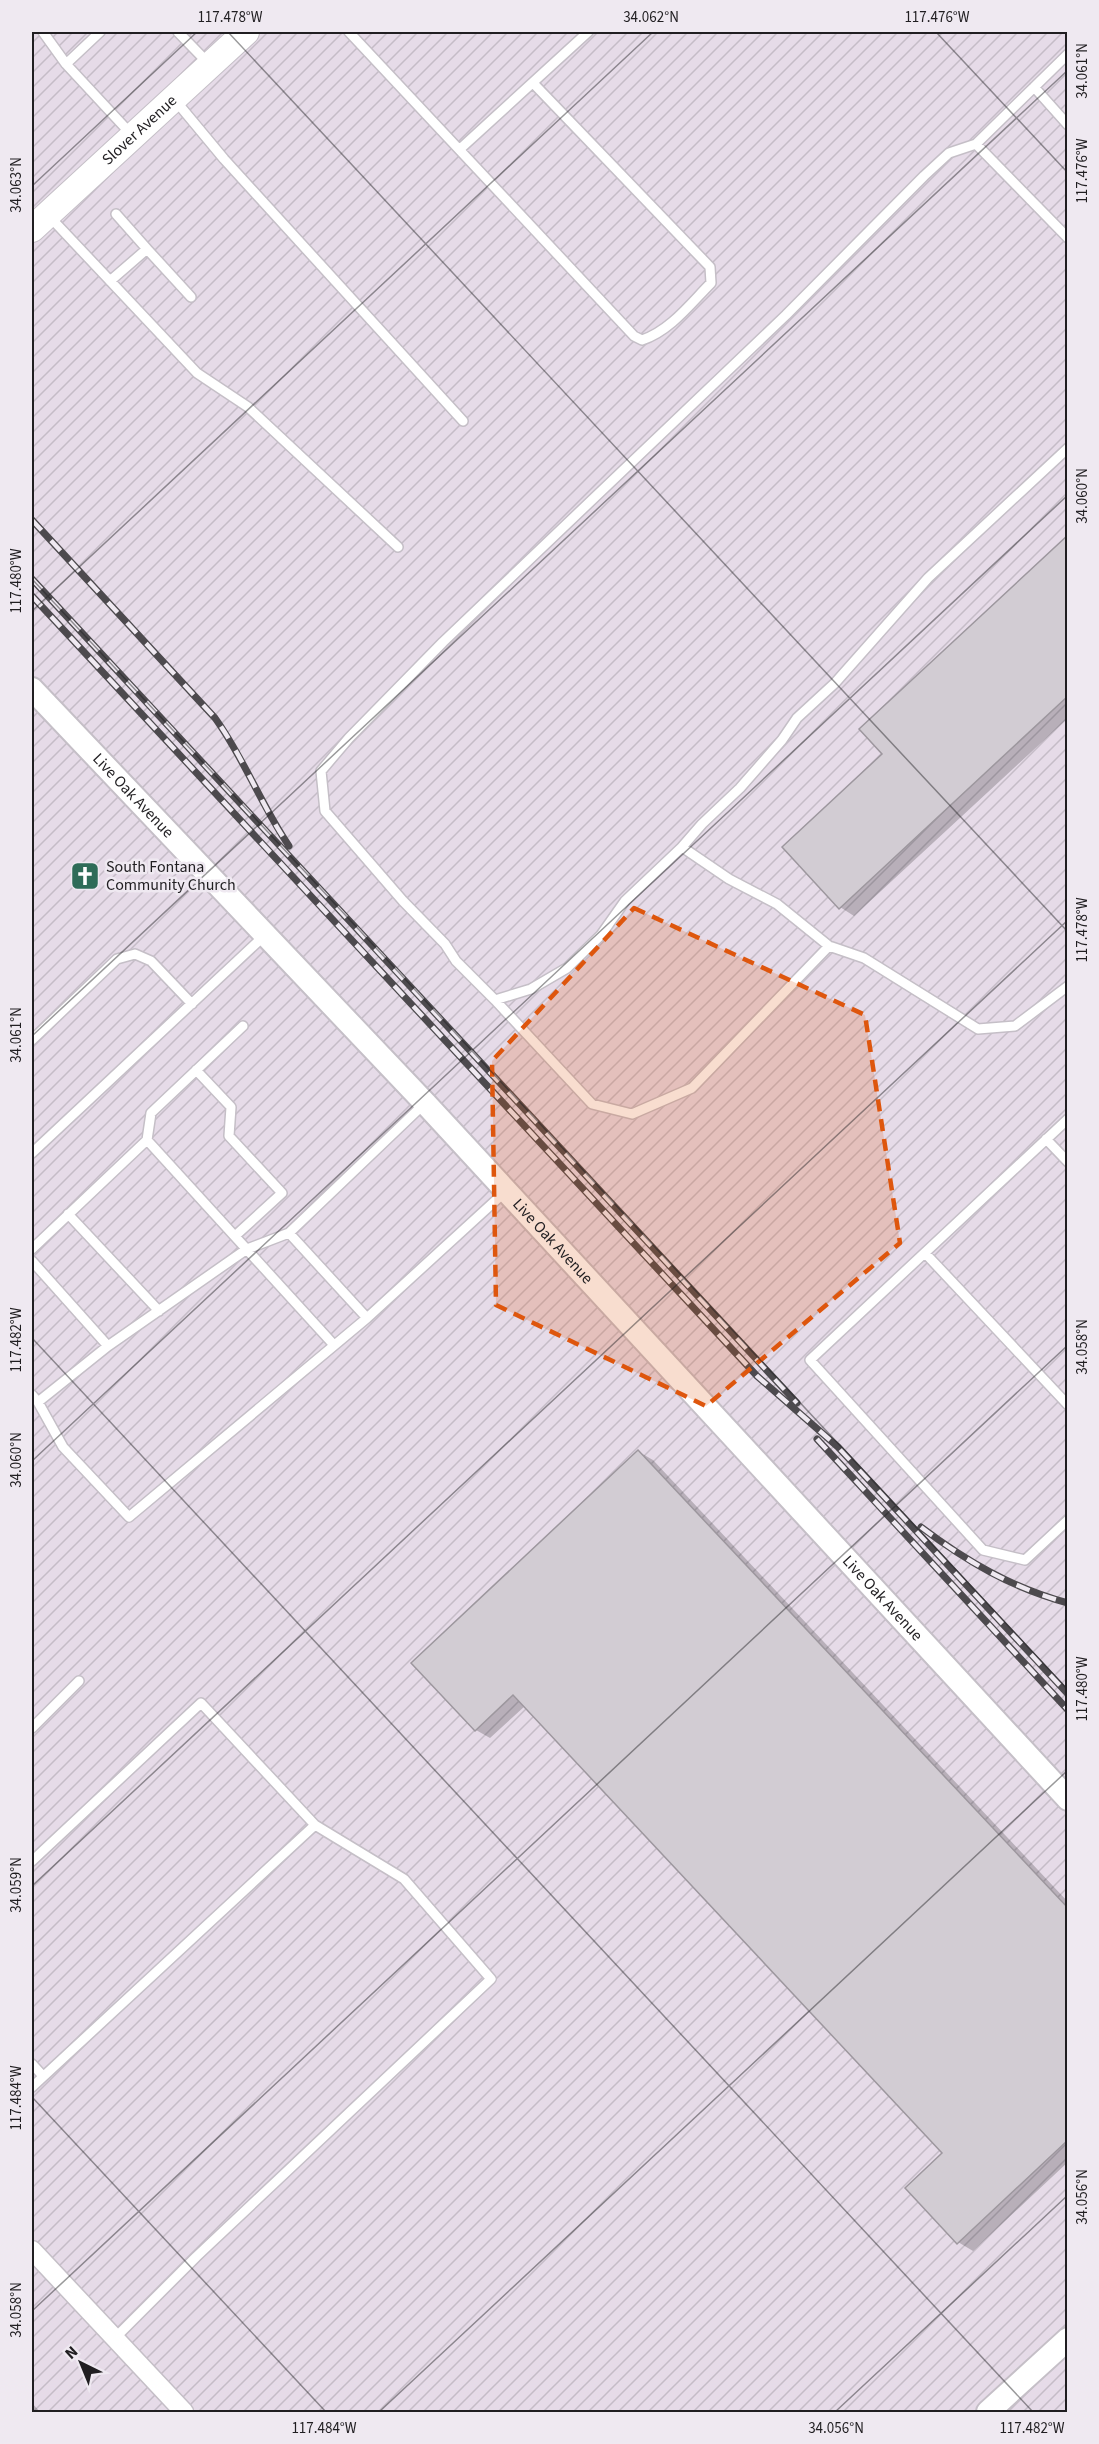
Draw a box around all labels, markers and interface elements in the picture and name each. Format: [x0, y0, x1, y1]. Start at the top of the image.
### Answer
text: 117.478°W [197, 7, 263, 28]
text: 34.062°N [623, 7, 679, 28]
text: 117.476°W [904, 7, 970, 28]
text: 34.061°N [1072, 43, 1093, 99]
street label: Slover Avenue [97, 90, 182, 170]
text: 117.476°W [1072, 138, 1093, 204]
text: 34.063°N [6, 157, 27, 213]
text: 34.060°N [1072, 468, 1093, 524]
text: 117.480°W [6, 548, 27, 614]
street label: Live Oak Avenue [88, 748, 179, 843]
place label: South Fontana Community Church [106, 856, 236, 896]
church icon: South Fontana Community Church [69, 860, 101, 892]
text: 117.478°W [1072, 897, 1093, 963]
text: 34.061°N [6, 1007, 27, 1063]
street label: Live Oak Avenue [507, 1194, 598, 1289]
text: 117.482°W [6, 1307, 27, 1373]
text: 34.058°N [1072, 1319, 1093, 1375]
text: 34.060°N [6, 1432, 27, 1488]
street label: Live Oak Avenue [837, 1551, 928, 1646]
text: 117.480°W [1072, 1656, 1093, 1722]
text: 34.059°N [6, 1857, 27, 1913]
text: 117.484°W [6, 2065, 27, 2131]
text: 34.056°N [1072, 2169, 1093, 2225]
text: 34.058°N [6, 2282, 27, 2338]
north arrow [51, 2333, 111, 2393]
text: N [60, 2341, 83, 2364]
text: 117.484°W [291, 2418, 357, 2439]
text: 34.056°N [808, 2418, 864, 2439]
text: 117.482°W [999, 2418, 1065, 2439]

